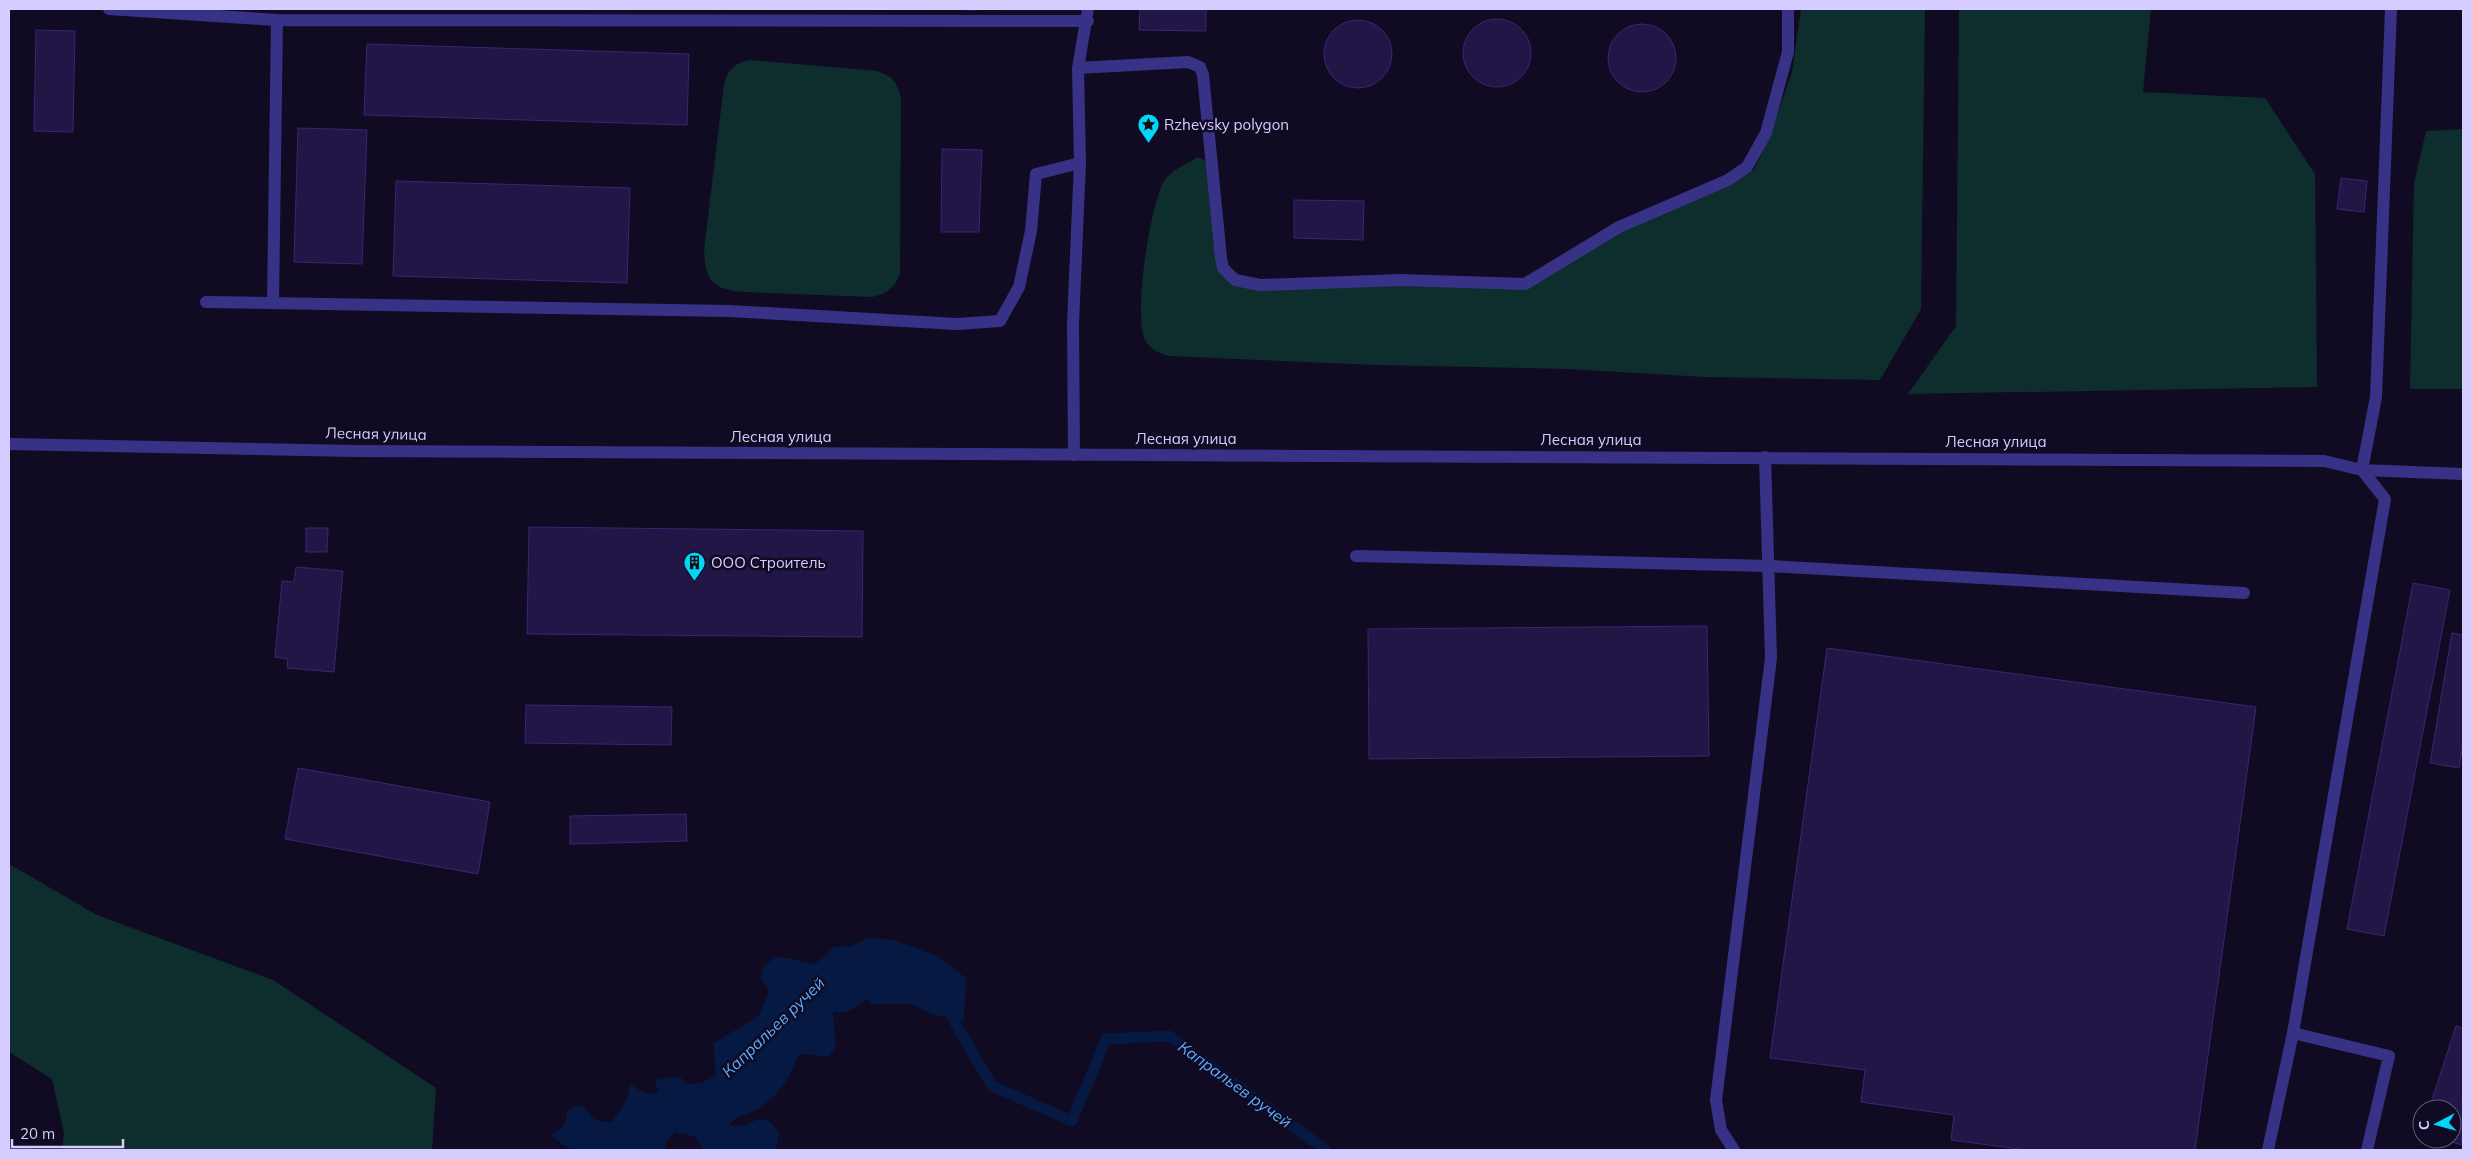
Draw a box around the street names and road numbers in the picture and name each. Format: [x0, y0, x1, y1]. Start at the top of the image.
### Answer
street label: Лесная улица [325, 423, 427, 444]
street label: Лесная улица [730, 427, 832, 446]
street label: Лесная улица [1135, 429, 1237, 448]
street label: Лесная улица [1540, 430, 1642, 449]
street label: Лесная улица [1945, 432, 2047, 451]

